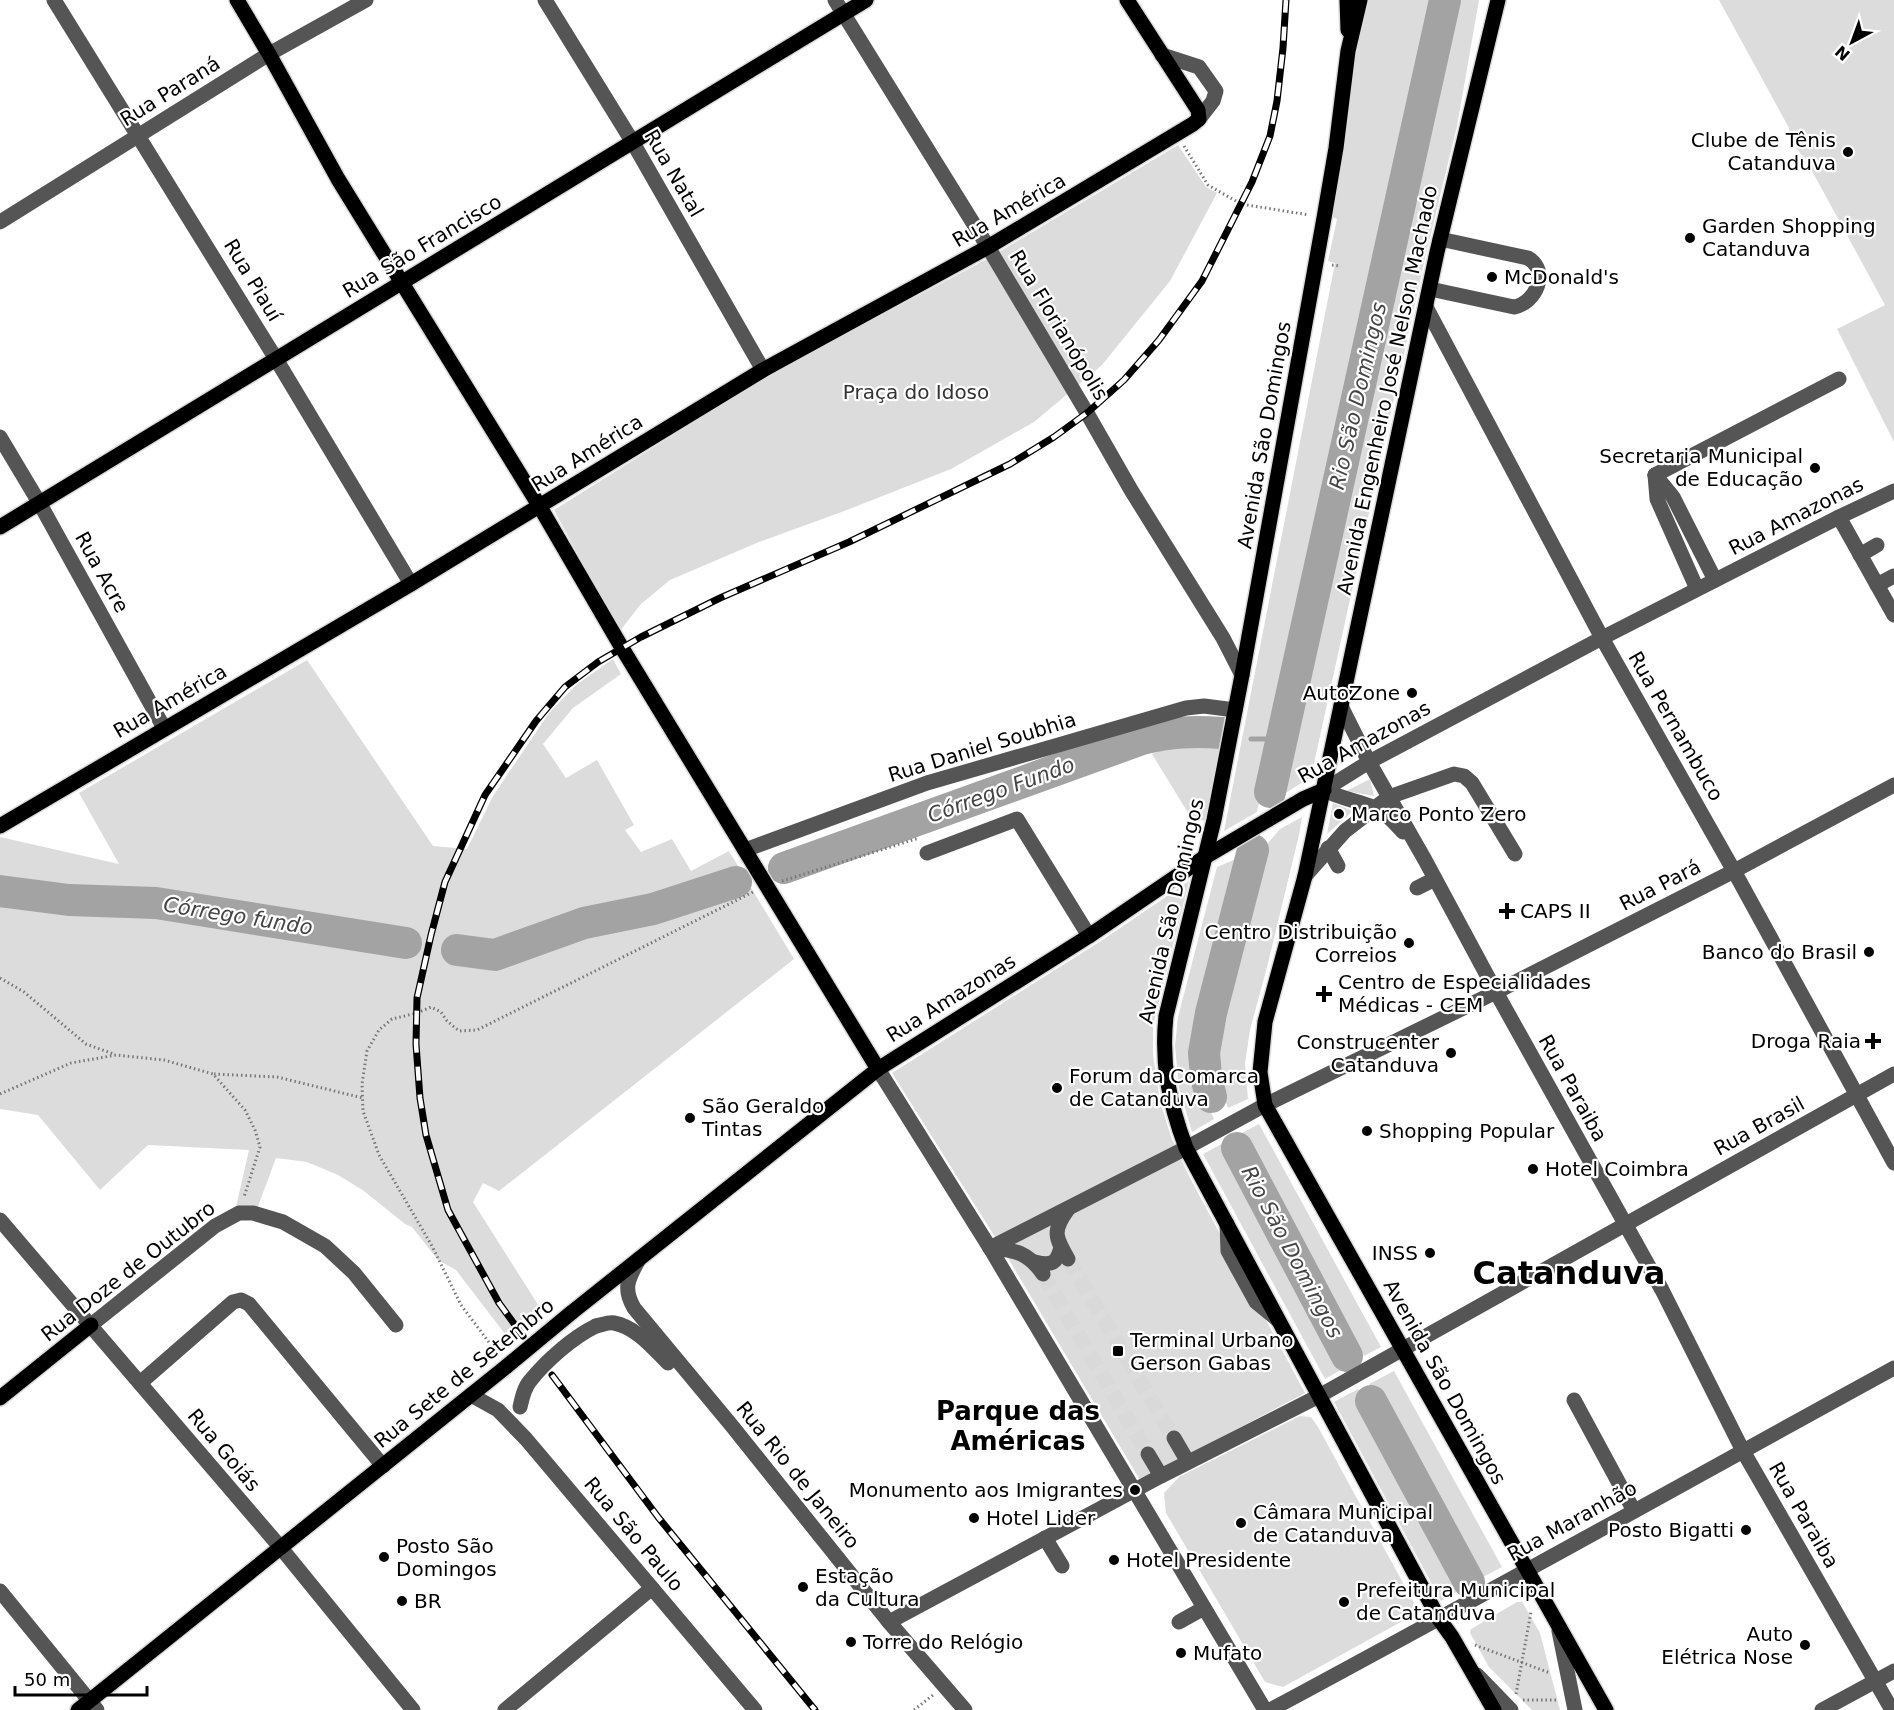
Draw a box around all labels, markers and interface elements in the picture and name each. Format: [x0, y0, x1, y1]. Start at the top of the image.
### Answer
north arrow [1822, 12, 1882, 72]
text: N [1831, 41, 1854, 65]
street label: Rua Paraná [116, 51, 224, 131]
street label: Rua Natal [639, 125, 709, 221]
place label: Clube de Tênis Catanduva [1691, 128, 1836, 175]
marker: Clube de Tênis Catanduva [1841, 145, 1855, 159]
street label: Rua América [948, 168, 1070, 252]
street label: Avenida Engenheiro José Nelson Machado [1332, 183, 1442, 597]
street label: Rua São Francisco [338, 189, 506, 303]
place label: Garden Shopping Catanduva [1702, 214, 1876, 261]
marker: Garden Shopping Catanduva [1683, 231, 1697, 245]
street label: Rua Piauí [219, 234, 288, 327]
street label: Rua Florianópolis [1005, 246, 1113, 404]
place label: McDonald's [1504, 265, 1619, 289]
marker: McDonald's [1485, 270, 1499, 284]
water label: Rio São Domingos [1325, 300, 1391, 492]
street label: Avenida São Domingos [1232, 319, 1296, 551]
park label: Praça do Idoso [843, 380, 989, 404]
street label: Rua América [527, 409, 647, 497]
place label: Secretaria Municipal de Educação [1599, 444, 1803, 491]
marker: Secretaria Municipal de Educação [1808, 461, 1822, 475]
street label: Rua Amazonas [1725, 472, 1867, 560]
street label: Rua Acre [70, 527, 134, 617]
street label: Rua Pernambuco [1623, 647, 1729, 805]
street label: Rua América [109, 659, 231, 743]
place label: AutoZone [1303, 681, 1400, 705]
marker: AutoZone [1405, 686, 1419, 700]
street label: Rua Amazonas [1294, 696, 1434, 788]
street label: Rua Daniel Soubhia [885, 707, 1079, 787]
water label: Córrego Fundo [924, 752, 1078, 828]
street label: Avenida São Domingos [1133, 796, 1209, 1026]
place label: Marco Ponto Zero [1351, 802, 1527, 826]
marker: Marco Ponto Zero [1332, 807, 1346, 821]
street label: Rua Pará [1615, 854, 1705, 916]
water label: Córrego fundo [162, 892, 314, 940]
place label: CAPS II [1520, 899, 1591, 923]
marker: CAPS II [1498, 902, 1516, 920]
place label: Centro Distribuição Correios [1204, 920, 1397, 967]
marker: Centro Distribuição Correios [1402, 936, 1416, 950]
place label: Banco do Brasil [1702, 940, 1857, 964]
marker: Banco do Brasil [1862, 945, 1876, 959]
street label: Rua Amazonas [882, 949, 1020, 1047]
place label: Centro de Especialidades Médicas - CEM [1338, 970, 1591, 1017]
marker: Centro de Especialidades Médicas - CEM [1315, 985, 1333, 1003]
place label: Droga Raia [1751, 1029, 1861, 1053]
place label: Construcenter Catanduva [1297, 1030, 1440, 1077]
street label: Rua Paraiba [1534, 1030, 1612, 1146]
marker: Droga Raia [1866, 1034, 1880, 1048]
marker: Construcenter Catanduva [1444, 1046, 1458, 1060]
place label: Forum da Comarca de Catanduva [1069, 1064, 1259, 1111]
marker: Forum da Comarca de Catanduva [1050, 1081, 1064, 1095]
street label: Rua Brasil [1709, 1091, 1809, 1161]
place label: São Geraldo Tintas [701, 1094, 824, 1141]
marker: São Geraldo Tintas [683, 1111, 697, 1125]
place label: Shopping Popular [1379, 1119, 1555, 1143]
marker: Shopping Popular [1360, 1124, 1374, 1138]
place label: Hotel Coimbra [1545, 1157, 1689, 1181]
water label: Rio São Domingos [1236, 1162, 1348, 1342]
marker: Hotel Coimbra [1526, 1162, 1540, 1176]
street label: Rua Doze de Outubro [36, 1196, 220, 1346]
place label: INSS [1372, 1241, 1418, 1265]
marker: INSS [1423, 1246, 1437, 1260]
district label: Catanduva [1473, 1254, 1665, 1292]
street label: Avenida São Domingos [1379, 1275, 1511, 1489]
street label: Rua Sete de Setembro [369, 1293, 559, 1453]
place label: Terminal Urbano Gerson Gabas [1129, 1328, 1294, 1375]
marker: Terminal Urbano Gerson Gabas [1111, 1344, 1125, 1358]
district label: Parque das Américas [936, 1396, 1100, 1456]
street label: Rua Rio de Janeiro [731, 1397, 865, 1553]
street label: Rua Goiás [183, 1404, 265, 1496]
street label: Rua Paraiba [1764, 1458, 1844, 1572]
street label: Rua São Paulo [579, 1472, 689, 1596]
street label: Rua Maranhão [1503, 1476, 1641, 1566]
place label: Monumento aos Imigrantes [849, 1478, 1123, 1502]
marker: Monumento aos Imigrantes [1128, 1483, 1142, 1497]
place label: Câmara Municipal de Catanduva [1253, 1500, 1433, 1547]
place label: Hotel Lider [986, 1506, 1096, 1530]
marker: Hotel Lider [967, 1511, 981, 1525]
marker: Câmara Municipal de Catanduva [1234, 1516, 1248, 1530]
place label: Posto Bigatti [1608, 1518, 1734, 1542]
marker: Posto Bigatti [1739, 1523, 1753, 1537]
place label: Posto São Domingos [396, 1534, 497, 1581]
place label: Hotel Presidente [1126, 1548, 1291, 1572]
marker: Posto São Domingos [377, 1550, 391, 1564]
marker: Hotel Presidente [1107, 1553, 1121, 1567]
place label: Estação da Cultura [815, 1564, 920, 1611]
place label: Prefeitura Municipal de Catanduva [1356, 1578, 1555, 1625]
marker: Estação da Cultura [796, 1580, 810, 1594]
place label: BR [414, 1589, 442, 1613]
marker: BR [395, 1594, 409, 1608]
marker: Prefeitura Municipal de Catanduva [1337, 1595, 1351, 1609]
place label: Auto Elétrica Nose [1661, 1622, 1793, 1669]
place label: Torre do Relógio [862, 1630, 1023, 1654]
marker: Torre do Relógio [844, 1635, 858, 1649]
marker: Auto Elétrica Nose [1798, 1638, 1812, 1652]
place label: Mufato [1193, 1641, 1262, 1665]
marker: Mufato [1174, 1646, 1188, 1660]
scale bar [15, 1659, 147, 1697]
text: 50 m [24, 1669, 70, 1690]

